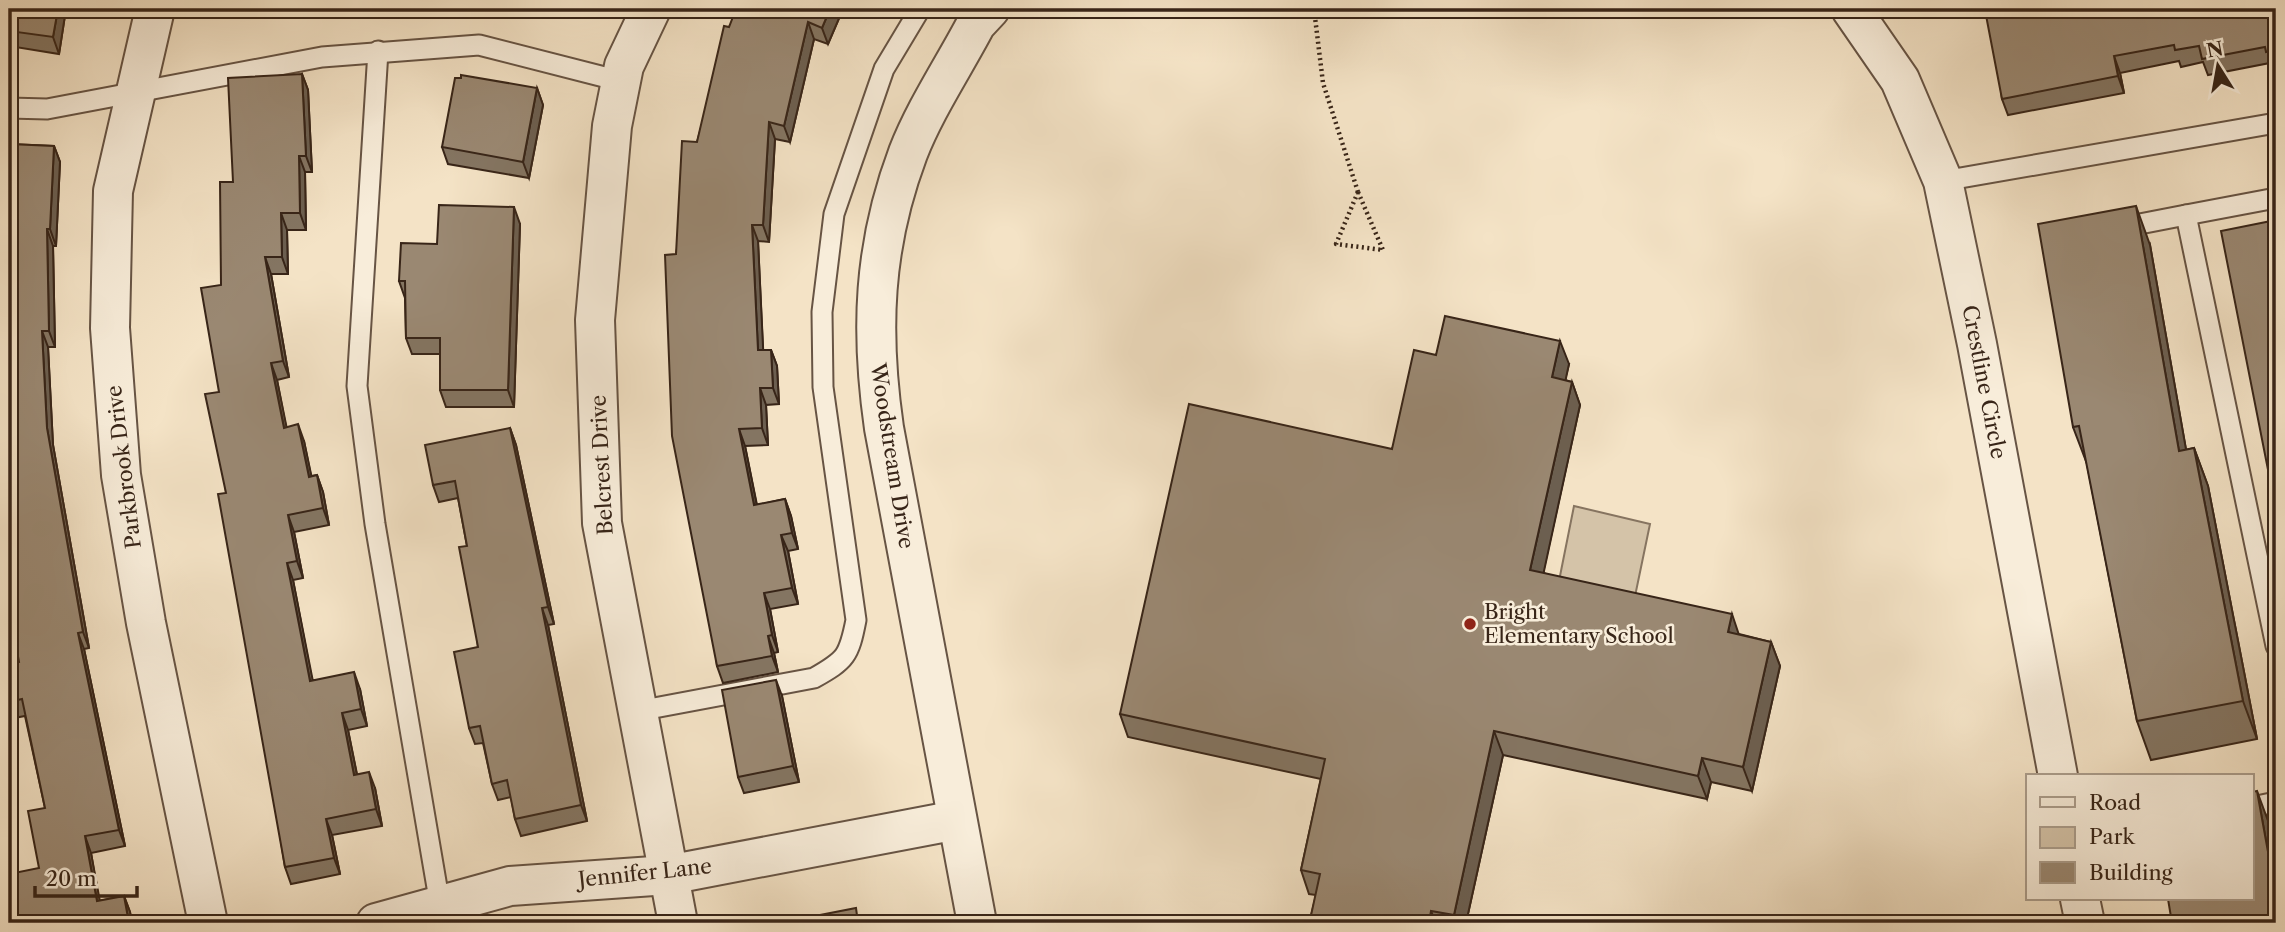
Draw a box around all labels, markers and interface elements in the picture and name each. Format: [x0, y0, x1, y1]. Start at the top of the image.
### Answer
north arrow [2184, 32, 2254, 102]
text: N [2205, 37, 2225, 63]
street label: Crestline Circle [1957, 303, 2012, 461]
street label: Woodstream Drive [865, 360, 919, 550]
street label: Parkbrook Drive [101, 384, 146, 550]
street label: Belcrest Drive [585, 394, 618, 536]
place label: Bright Elementary School [1484, 599, 1674, 648]
marker: Bright Elementary School [1462, 616, 1478, 632]
legend [2026, 774, 2254, 900]
text: Road [2089, 790, 2141, 815]
text: Park [2089, 824, 2135, 849]
street label: Jennifer Lane [574, 853, 713, 892]
scale bar [35, 855, 136, 899]
text: Building [2089, 860, 2174, 885]
text: 20 m [46, 866, 97, 891]

